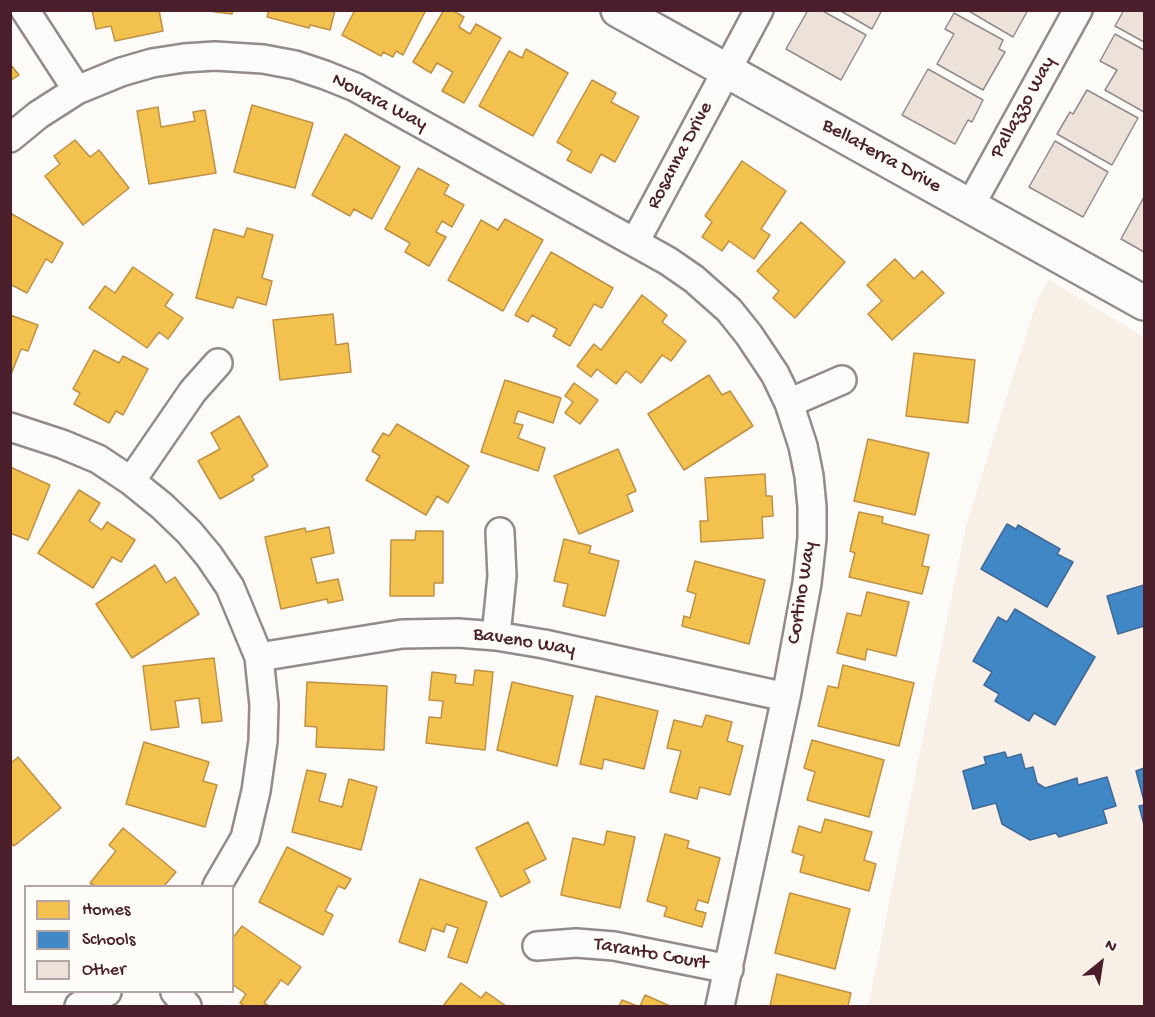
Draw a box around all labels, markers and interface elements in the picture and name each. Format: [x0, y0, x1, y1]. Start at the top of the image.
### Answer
street label: Pallazzo Way [986, 53, 1062, 163]
street label: Novara Way [327, 69, 431, 137]
street label: Rosanna Drive [643, 98, 719, 214]
street label: Bellaterra Drive [817, 114, 945, 200]
street label: Cortino Way [783, 540, 823, 646]
street label: Baveno Way [471, 623, 577, 663]
legend [24, 885, 234, 993]
text: Homes [82, 900, 130, 921]
text: Schools [82, 930, 135, 951]
street label: Taranto Court [592, 933, 710, 977]
north arrow [1071, 933, 1131, 993]
text: N [1101, 936, 1120, 958]
text: Other [82, 960, 126, 981]

